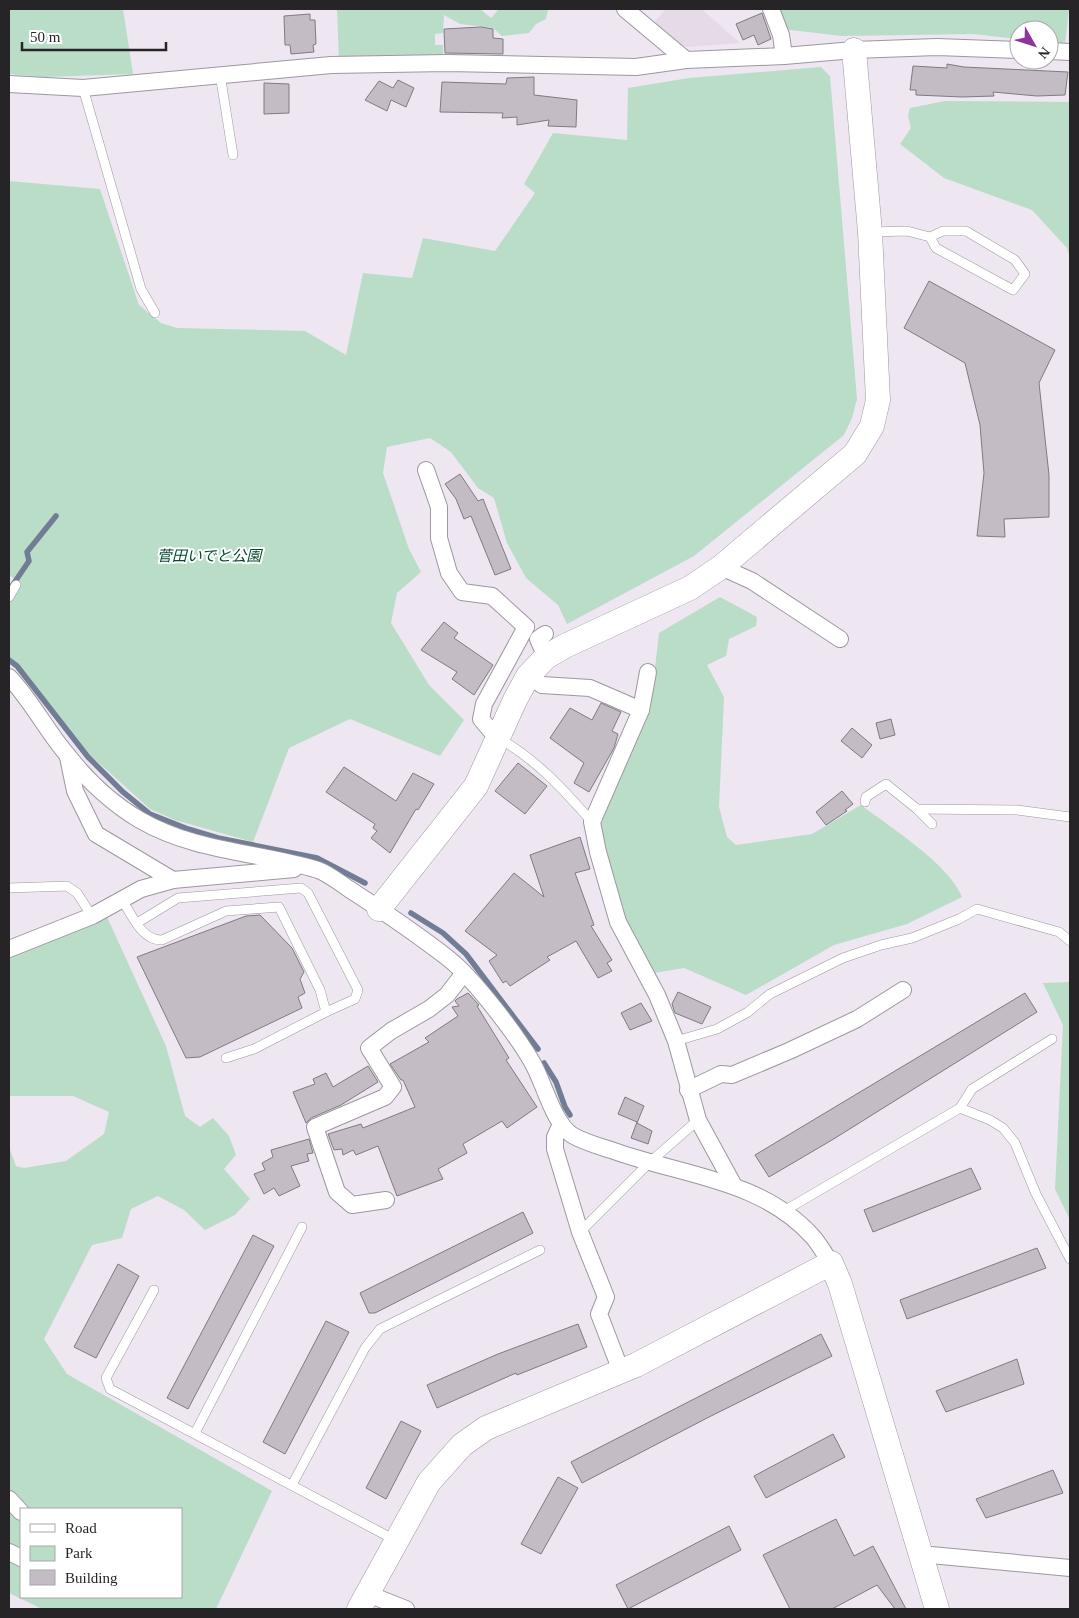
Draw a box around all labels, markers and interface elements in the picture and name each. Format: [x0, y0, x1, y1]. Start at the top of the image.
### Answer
scale bar [22, 20, 166, 52]
north arrow [1009, 20, 1059, 70]
text: 50 m [30, 29, 61, 45]
text: N [1035, 44, 1053, 62]
park label: 菅田いでと公園 [157, 548, 263, 564]
legend [20, 1508, 182, 1598]
text: Road [65, 1520, 97, 1536]
text: Park [65, 1545, 93, 1561]
text: Building [65, 1570, 118, 1586]

